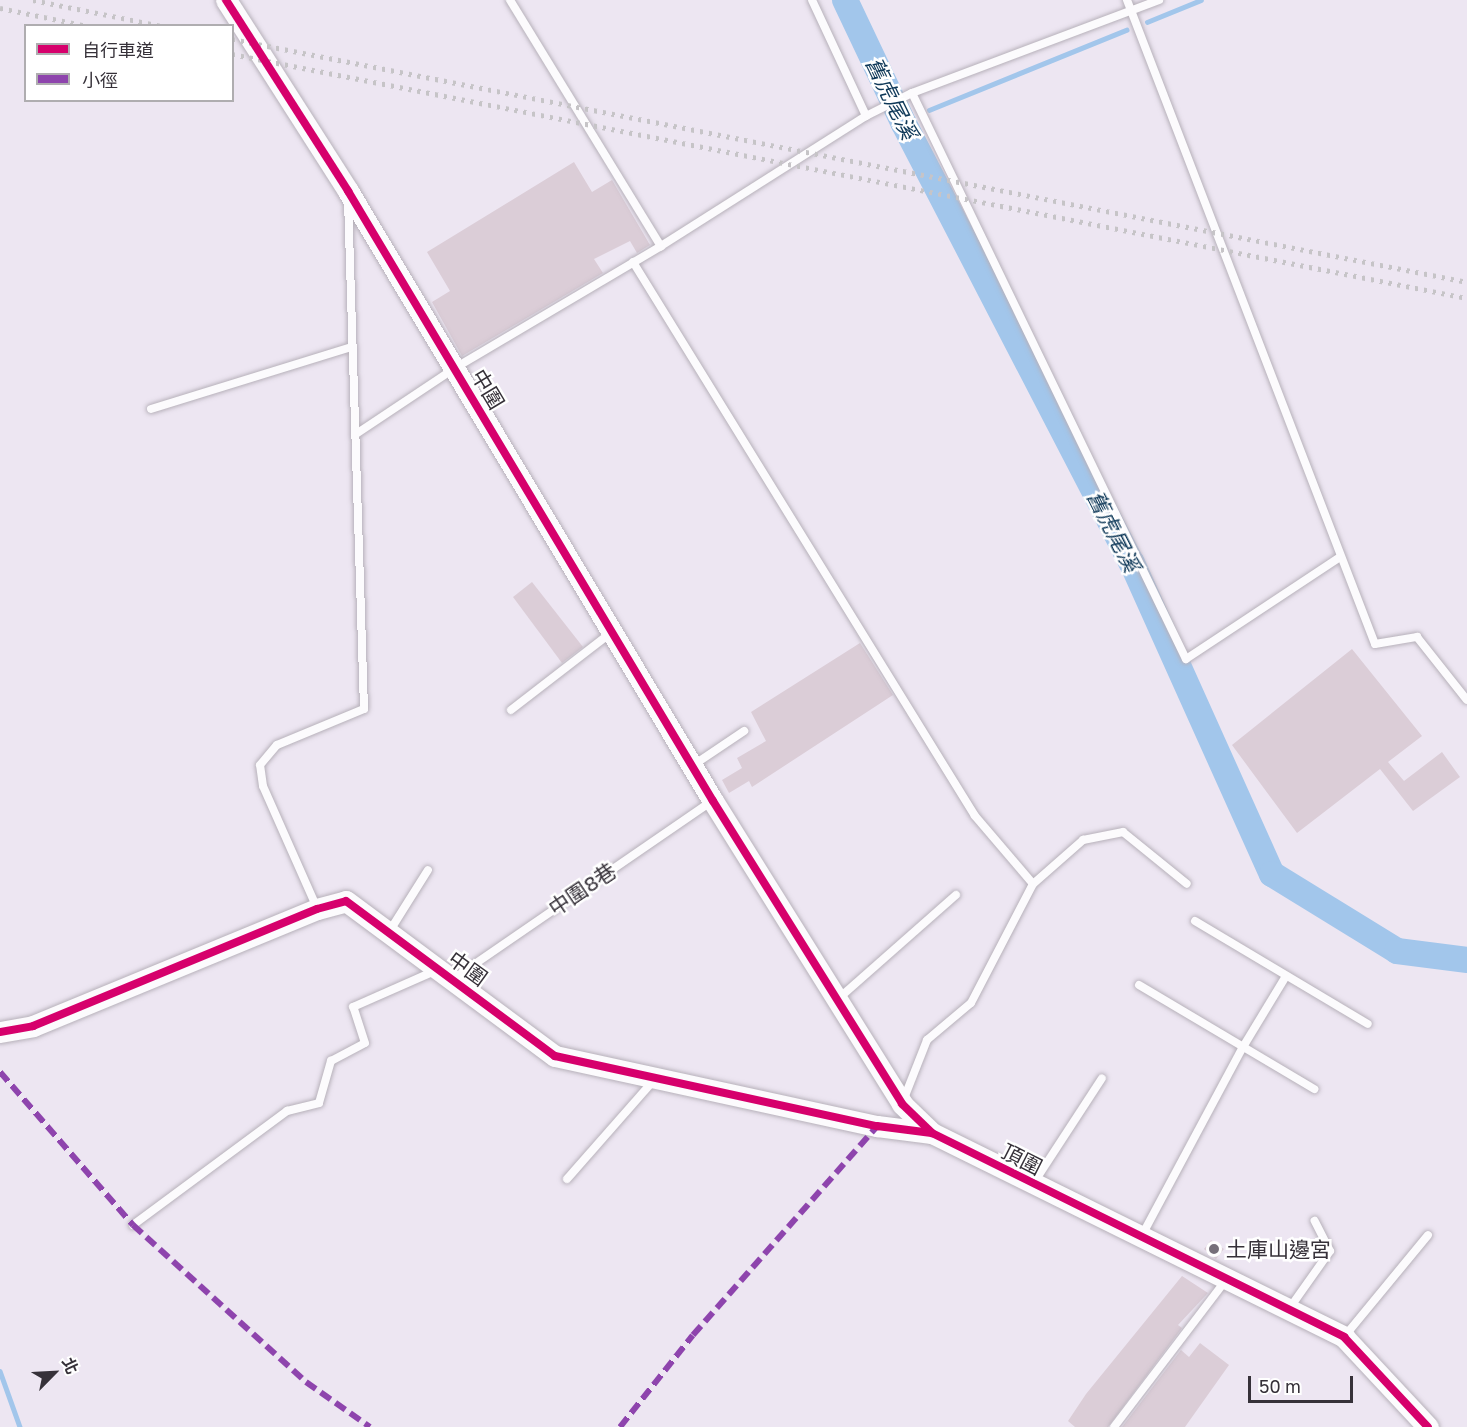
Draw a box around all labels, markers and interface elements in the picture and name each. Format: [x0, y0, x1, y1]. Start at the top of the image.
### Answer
legend [24, 24, 234, 102]
text: 自行車道 [82, 39, 154, 61]
water label: 舊虎尾溪 [861, 53, 923, 143]
text: 小徑 [82, 69, 118, 91]
street label: 中圍 [466, 365, 510, 413]
water label: 舊虎尾溪 [1082, 486, 1146, 576]
street label: 中圍8巷 [544, 857, 620, 921]
street label: 中圍 [444, 945, 492, 991]
street label: 頂圍 [998, 1138, 1046, 1180]
place label: 土庫山邊宮 [1226, 1236, 1331, 1262]
marker: 土庫山邊宮 [1207, 1242, 1221, 1256]
north arrow [24, 1343, 84, 1403]
text: 北 [58, 1354, 83, 1377]
scale bar [1251, 1364, 1356, 1402]
text: 50 m [1259, 1375, 1301, 1397]

